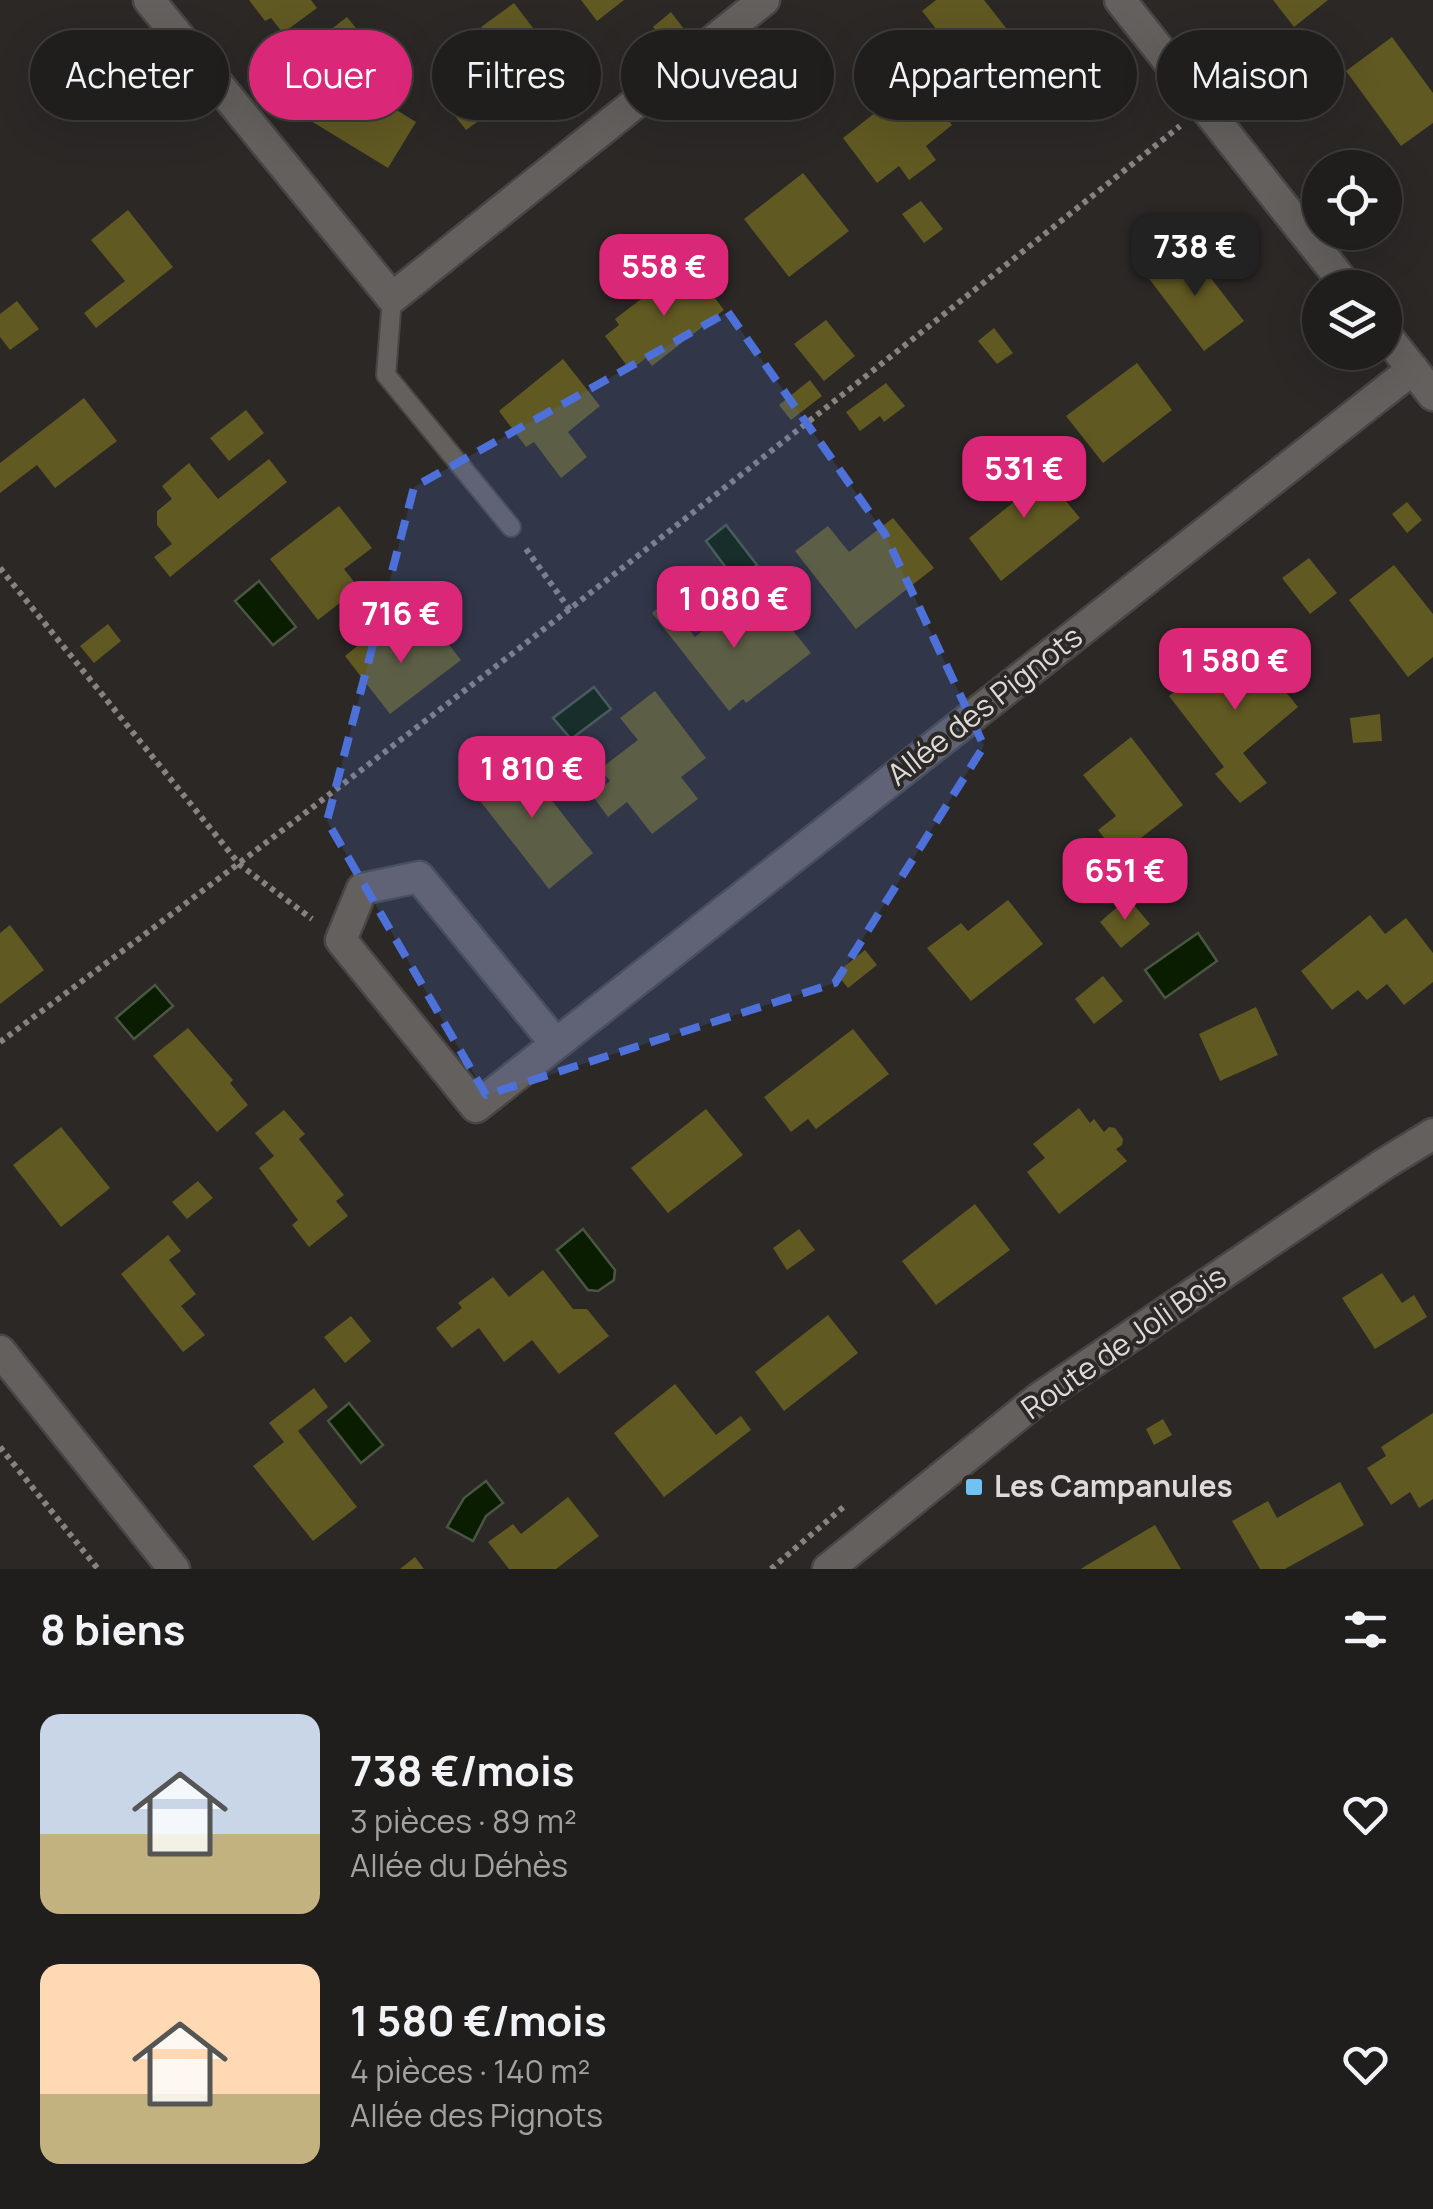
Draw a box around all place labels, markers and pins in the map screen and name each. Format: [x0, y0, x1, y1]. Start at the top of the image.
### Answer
pin: 738 € [1125, 214, 1265, 299]
pin: 558 € [594, 234, 734, 319]
pin: 531 € [954, 436, 1094, 521]
pin: 1 080 € [642, 566, 826, 651]
pin: 716 € [331, 581, 471, 666]
pin: 1 580 € [1143, 628, 1327, 713]
pin: 1 810 € [440, 736, 624, 821]
pin: 651 € [1055, 838, 1195, 923]
place label: Les Campanules [994, 1465, 1233, 1506]
marker: Les Campanules [963, 1476, 985, 1498]

